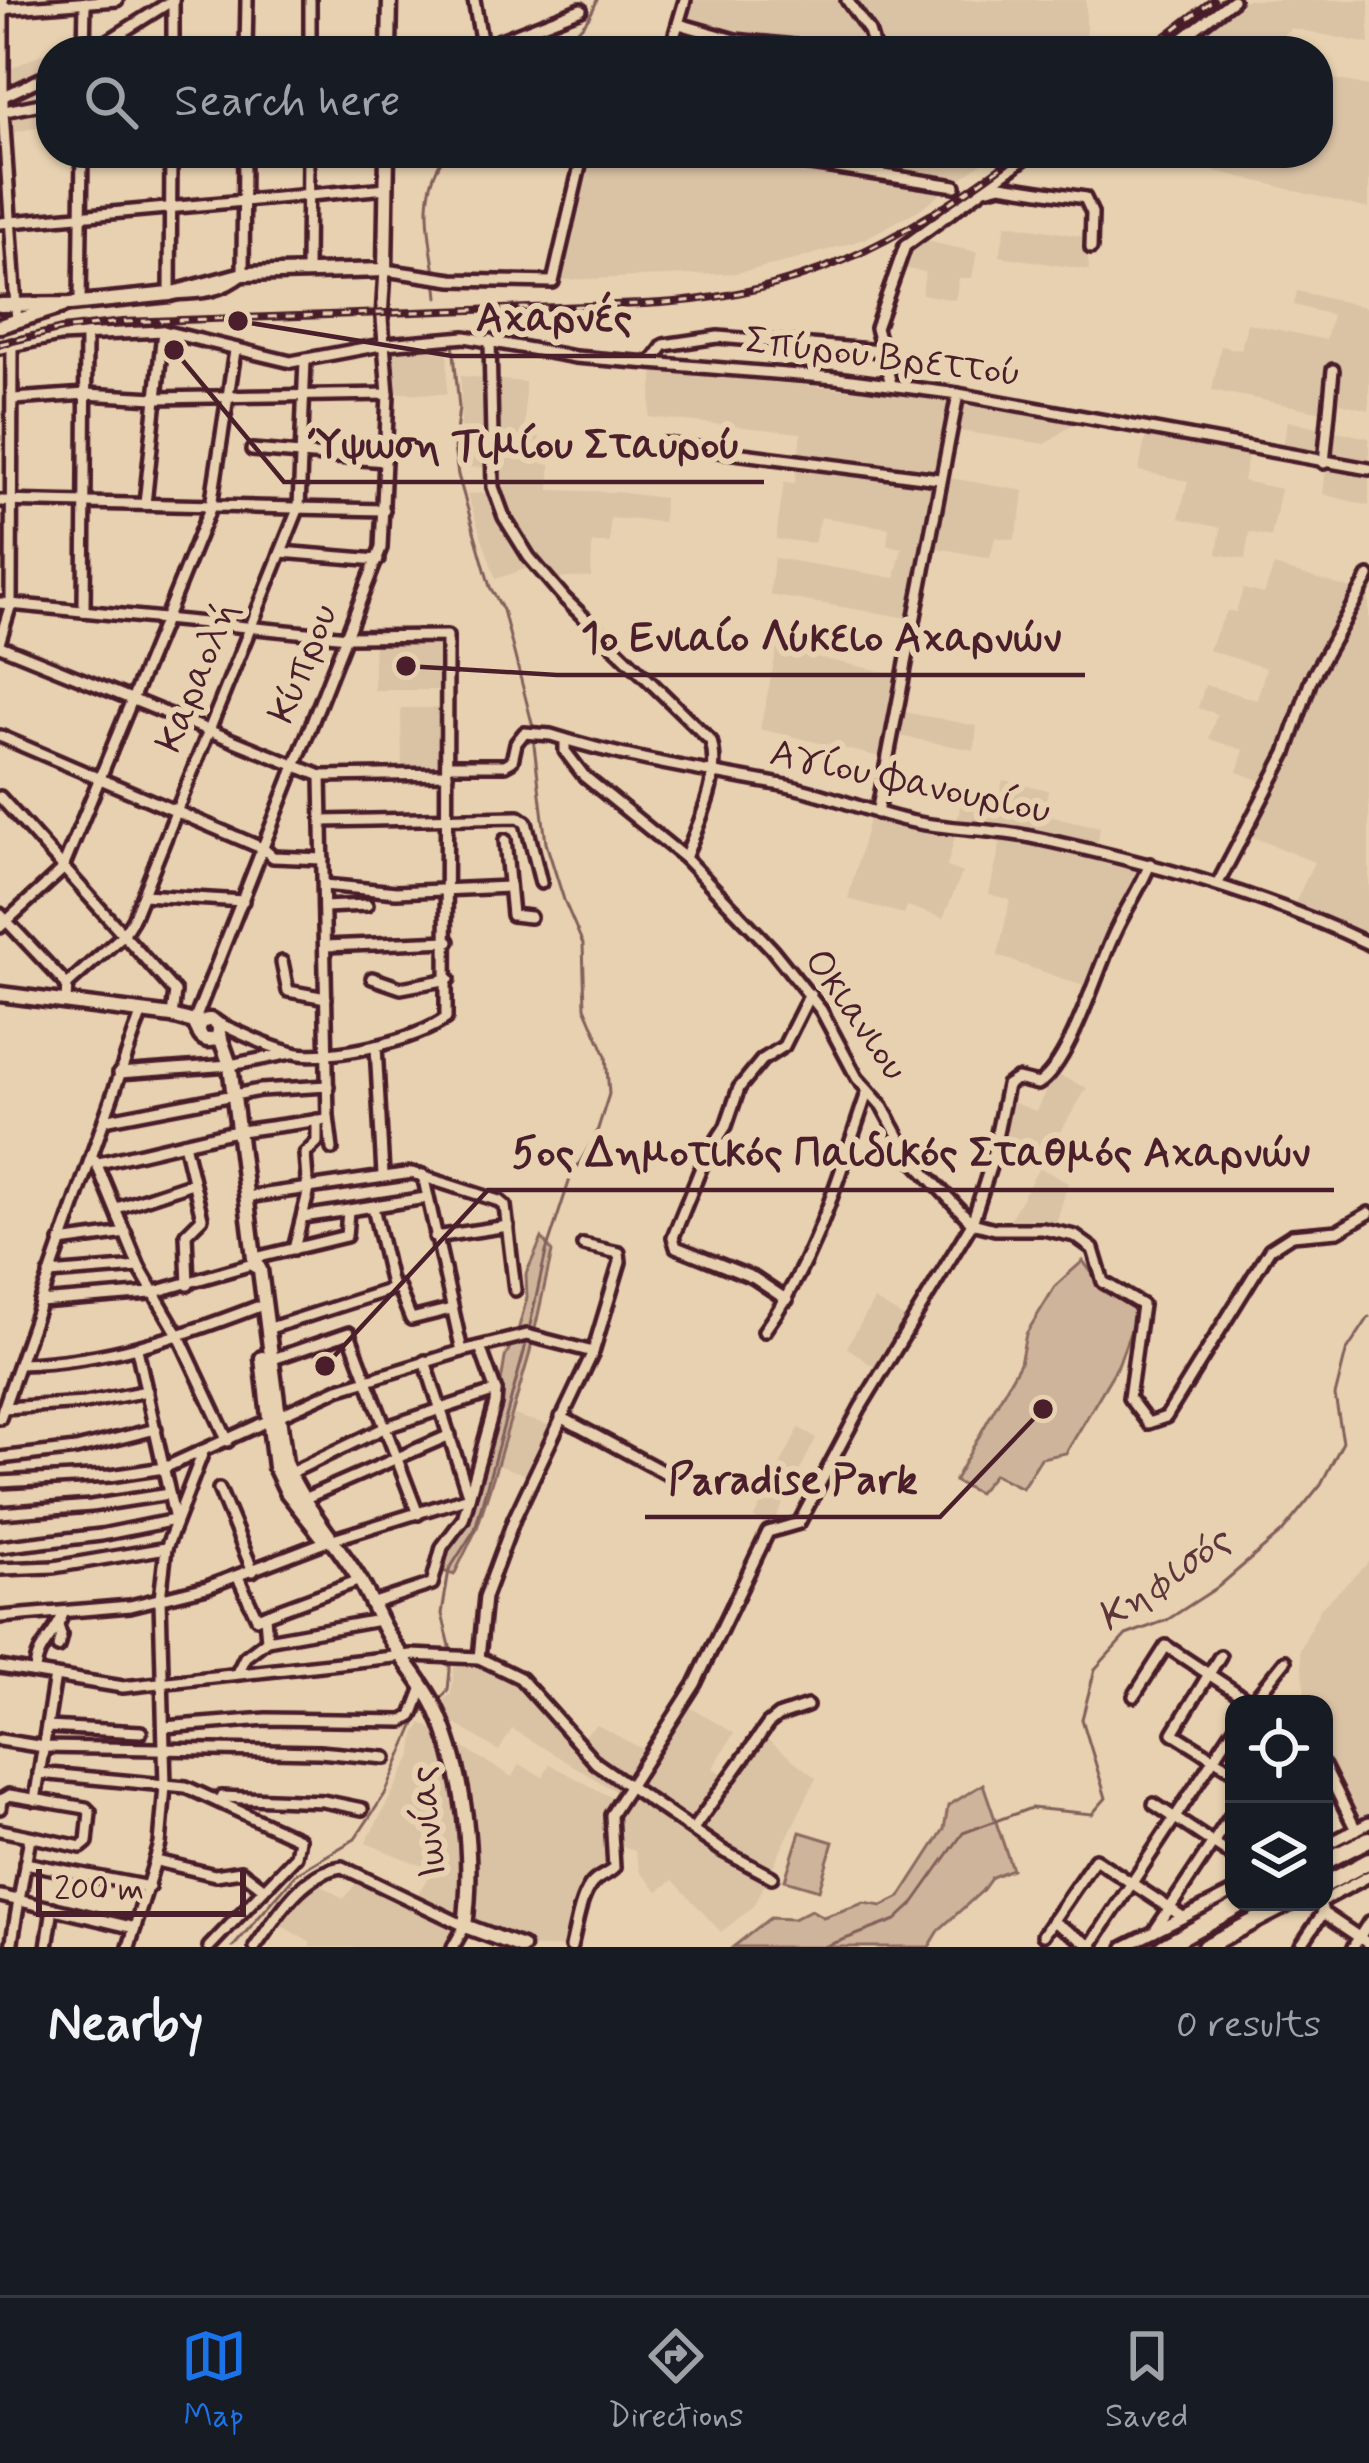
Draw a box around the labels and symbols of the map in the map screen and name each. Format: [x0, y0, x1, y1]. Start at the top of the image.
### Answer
callout: Αχαρνές [452, 278, 656, 356]
text: Αχαρνές [476, 291, 632, 347]
street label: Σπύρου Βρεττού [742, 316, 1024, 400]
callout: Ύψωση Τιμίου Σταυρού [284, 404, 764, 482]
text: Ύψωση Τιμίου Σταυρού [308, 419, 740, 474]
street label: Καραολή [145, 594, 251, 760]
street label: Κύπρου [257, 597, 351, 731]
callout: 1ο Ενιαίο Λύκειο Αχαρνών [557, 597, 1085, 675]
text: 1ο Ενιαίο Λύκειο Αχαρνών [581, 612, 1061, 667]
street label: Αγίου Φανουρίου [765, 728, 1055, 838]
street label: Οκιανιου [791, 939, 919, 1091]
callout: 5ος Δημοτικός Παιδικός Σταθμός Αχαρνών [488, 1112, 1334, 1190]
text: 5ος Δημοτικός Παιδικός Σταθμός Αχαρνών [512, 1127, 1310, 1182]
callout: Paradise Park [645, 1439, 940, 1517]
text: Paradise Park [668, 1454, 918, 1509]
water label: Κηφισός [1086, 1513, 1244, 1646]
street label: Ιωνίας [398, 1763, 460, 1881]
scale bar [36, 1863, 246, 1916]

